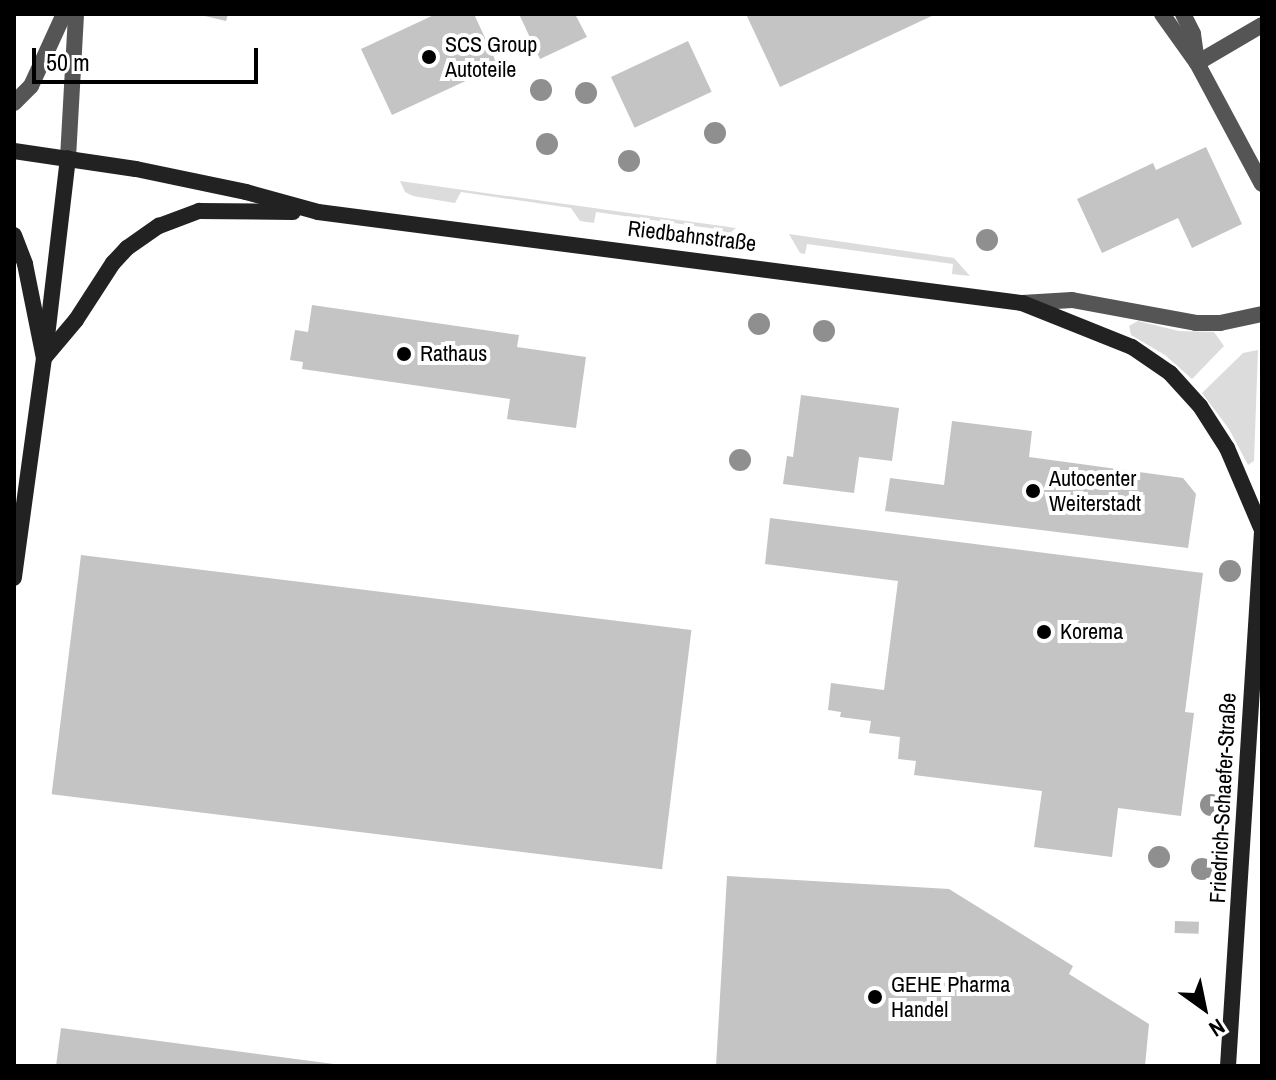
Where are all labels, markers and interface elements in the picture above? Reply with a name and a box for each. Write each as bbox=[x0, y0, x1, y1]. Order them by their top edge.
place label: SCS Group Autoteile bbox=[445, 31, 537, 82]
scale bar bbox=[36, 32, 262, 82]
text: 50 m bbox=[46, 46, 90, 78]
marker: SCS Group Autoteile bbox=[420, 48, 438, 66]
street label: Riedbahnstraße bbox=[626, 215, 758, 257]
place label: Rathaus bbox=[420, 341, 487, 367]
marker: Rathaus bbox=[395, 345, 413, 363]
place label: Autocenter Weiterstadt bbox=[1049, 465, 1141, 516]
marker: Autocenter Weiterstadt bbox=[1024, 482, 1042, 500]
place label: Korema bbox=[1060, 619, 1123, 645]
marker: Korema bbox=[1035, 623, 1053, 641]
street label: Friedrich-Schaefer-Straße bbox=[1204, 692, 1242, 904]
north arrow bbox=[1164, 968, 1244, 1048]
place label: GEHE Pharma Handel bbox=[891, 971, 1010, 1022]
marker: GEHE Pharma Handel bbox=[866, 988, 884, 1006]
text: N bbox=[1203, 1012, 1231, 1044]

